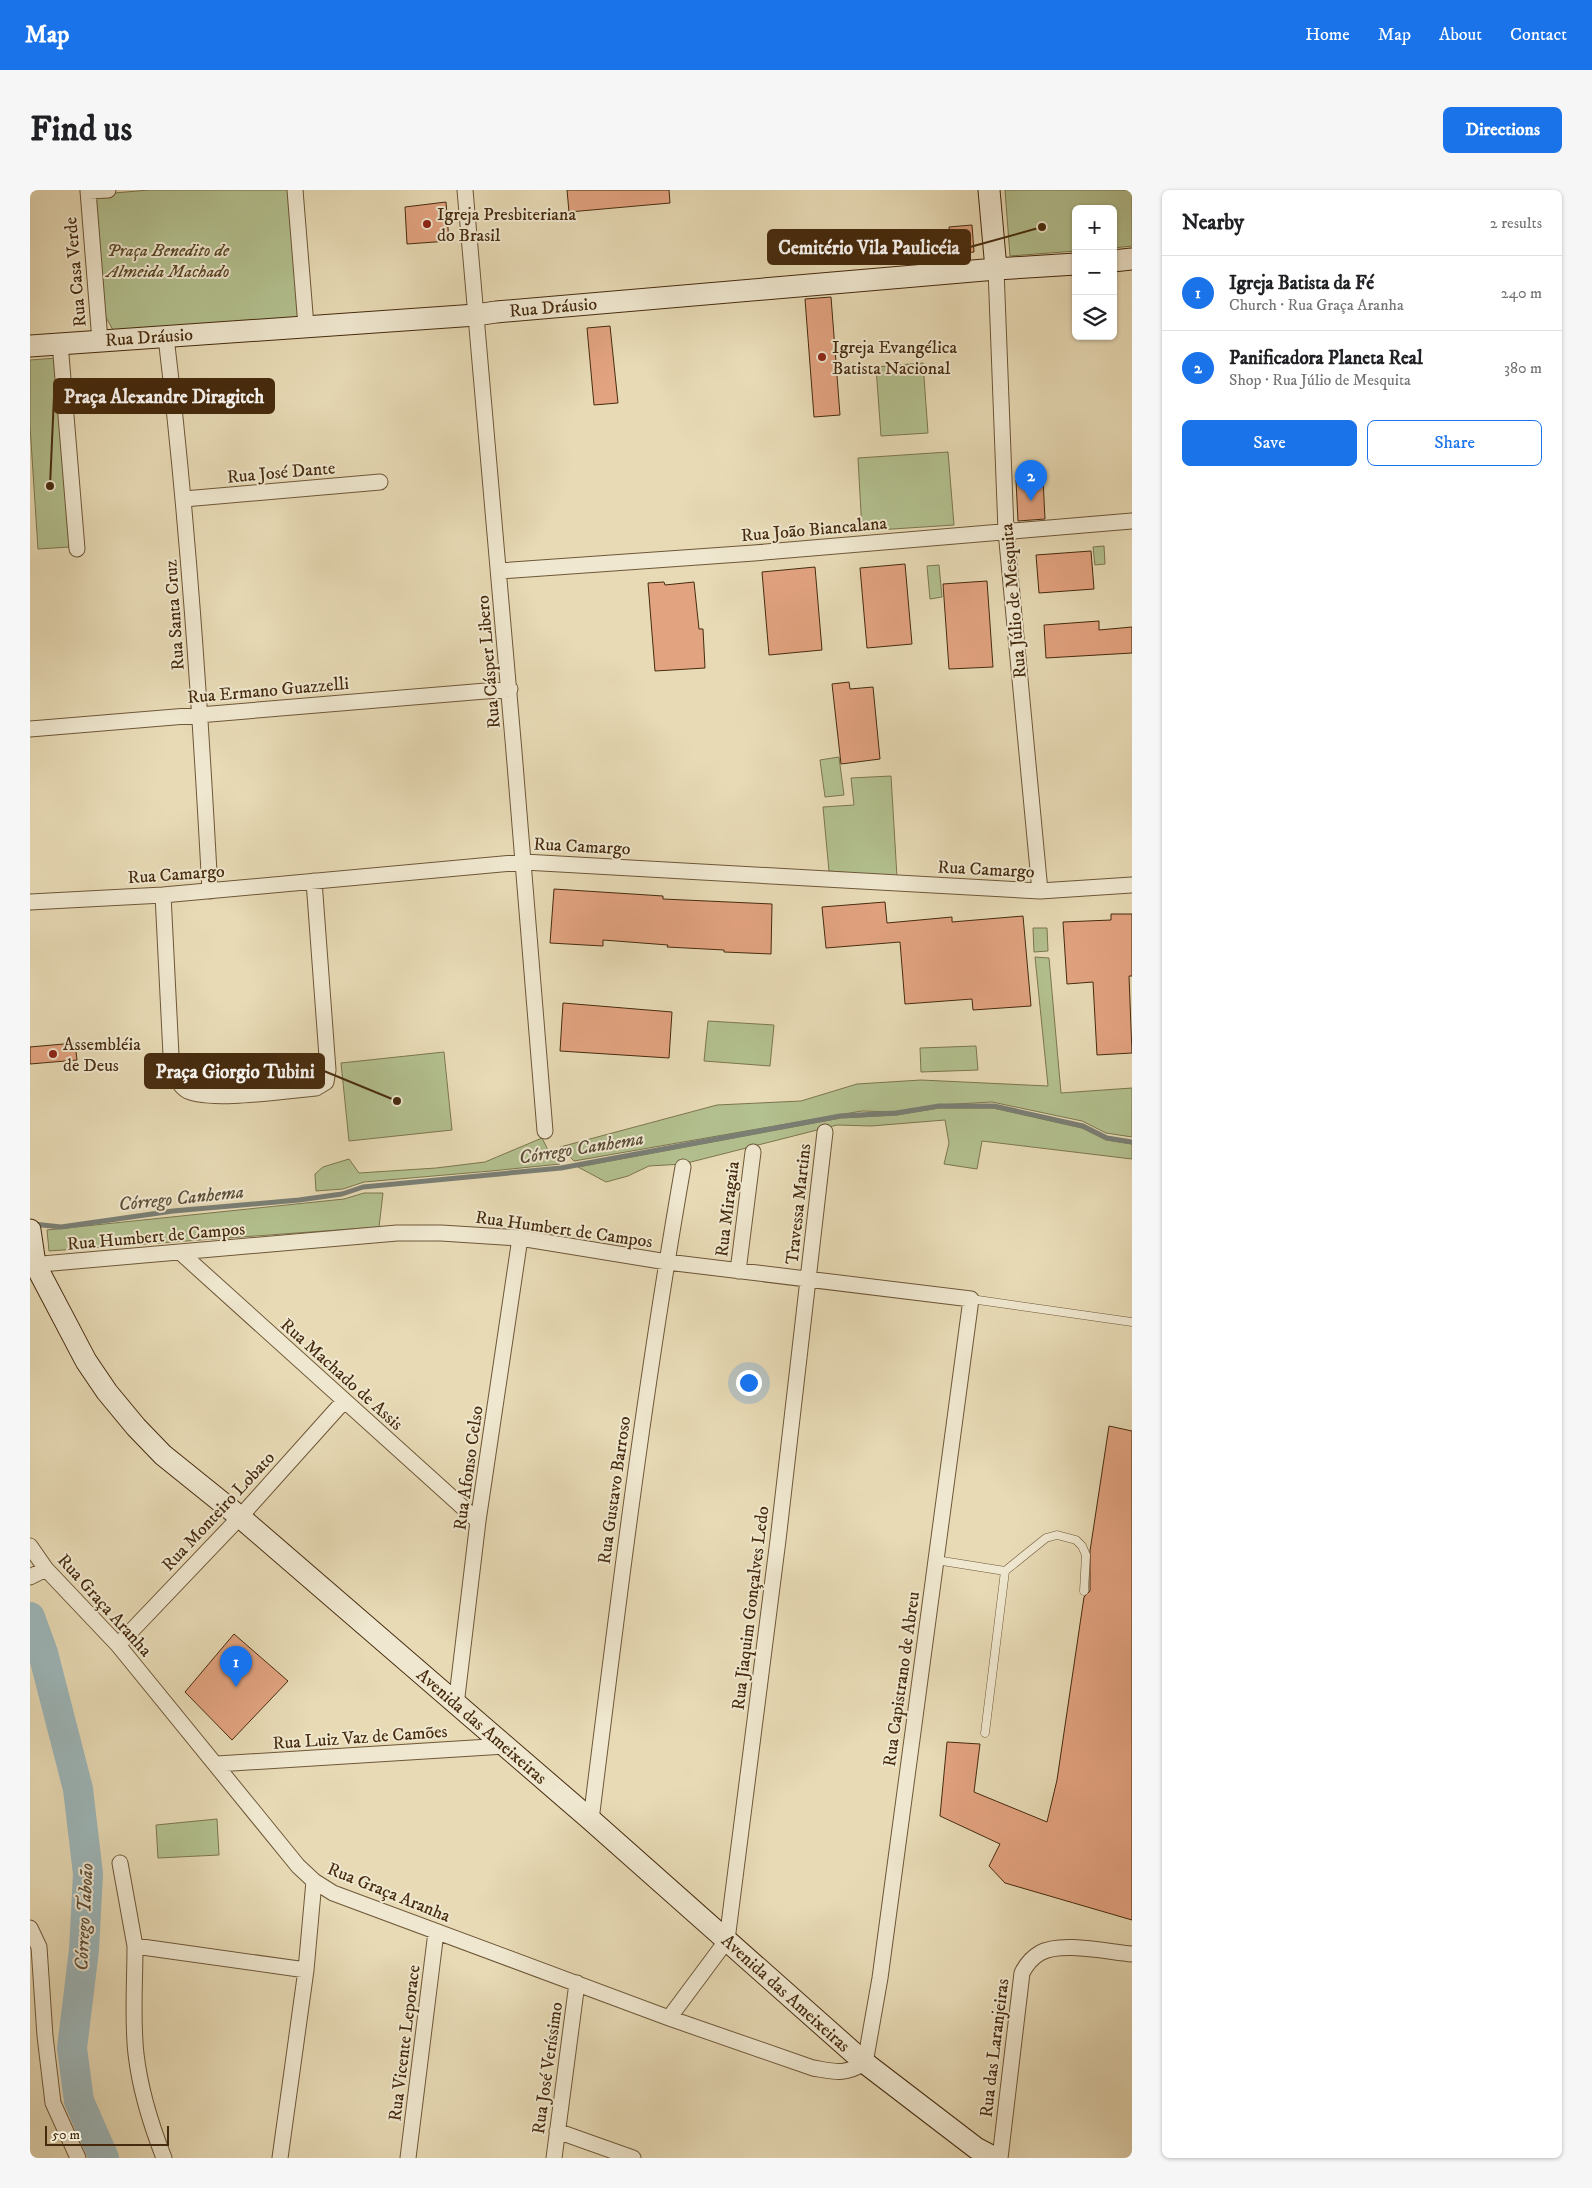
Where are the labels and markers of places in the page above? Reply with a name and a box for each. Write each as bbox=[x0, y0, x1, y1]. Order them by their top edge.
place label: Igreja Presbiteriana do Brasil bbox=[437, 204, 576, 247]
marker: Igreja Presbiteriana do Brasil bbox=[421, 218, 433, 230]
callout: Cemitério Vila Paulicéia bbox=[768, 230, 970, 264]
place label: Igreja Evangélica Batista Nacional bbox=[832, 337, 958, 380]
marker: Igreja Evangélica Batista Nacional bbox=[816, 351, 828, 363]
callout: Praça Alexandre Diragitch bbox=[54, 379, 274, 413]
pin: 2 bbox=[1015, 460, 1047, 501]
place label: Assembléia de Deus bbox=[63, 1034, 141, 1077]
marker: Assembléia de Deus bbox=[47, 1048, 59, 1060]
callout: Praça Giorgio Tubini bbox=[145, 1054, 324, 1088]
pin: 1 bbox=[220, 1646, 252, 1687]

